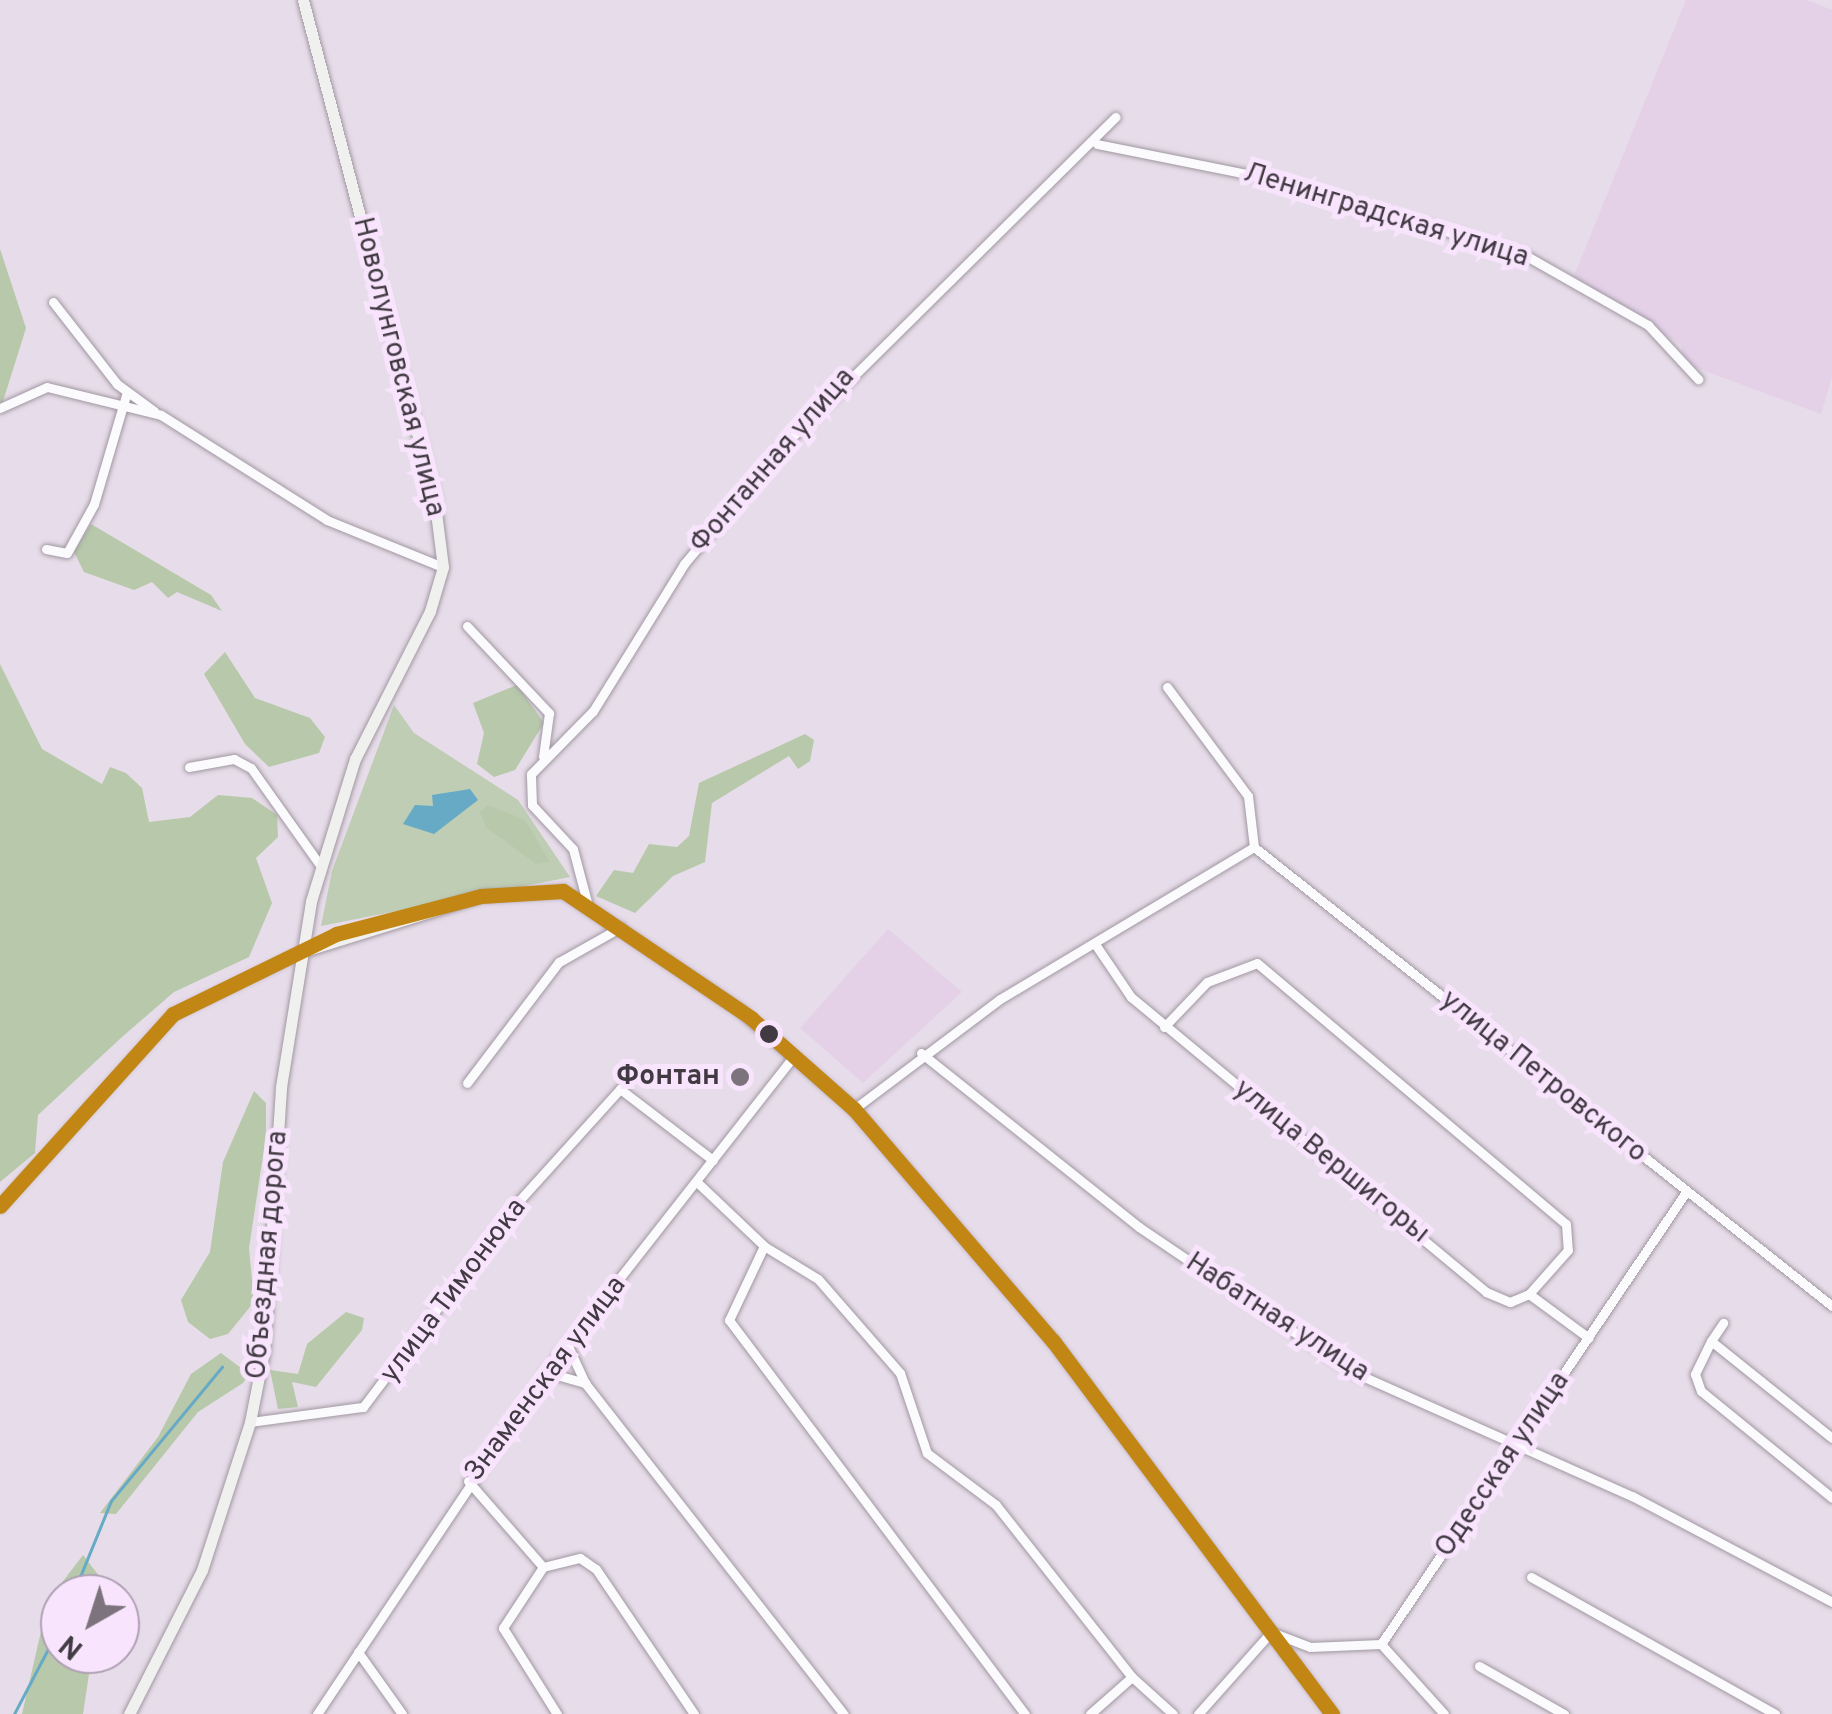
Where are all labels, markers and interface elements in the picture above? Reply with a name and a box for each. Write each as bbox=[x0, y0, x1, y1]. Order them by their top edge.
street label: Ленинградская улица bbox=[1239, 157, 1533, 275]
street label: Новолунговская улица bbox=[345, 214, 451, 520]
street label: Фонтанная улица bbox=[684, 362, 862, 560]
street label: улица Петровского bbox=[1433, 984, 1653, 1170]
unlabelled marker bbox=[759, 1024, 779, 1044]
place label: Фонтан bbox=[617, 1060, 720, 1094]
marker: Фонтан bbox=[729, 1066, 751, 1088]
street label: улица Вершигоры bbox=[1226, 1073, 1436, 1251]
street label: Объездная дорога bbox=[240, 1129, 296, 1381]
street label: улица Тимонюка bbox=[373, 1192, 535, 1390]
street label: Набатная улица bbox=[1179, 1246, 1375, 1390]
street label: Знаменская улица bbox=[458, 1270, 634, 1488]
street label: Одесская улица bbox=[1429, 1366, 1577, 1564]
north arrow bbox=[40, 1574, 140, 1674]
text: N bbox=[53, 1625, 92, 1666]

